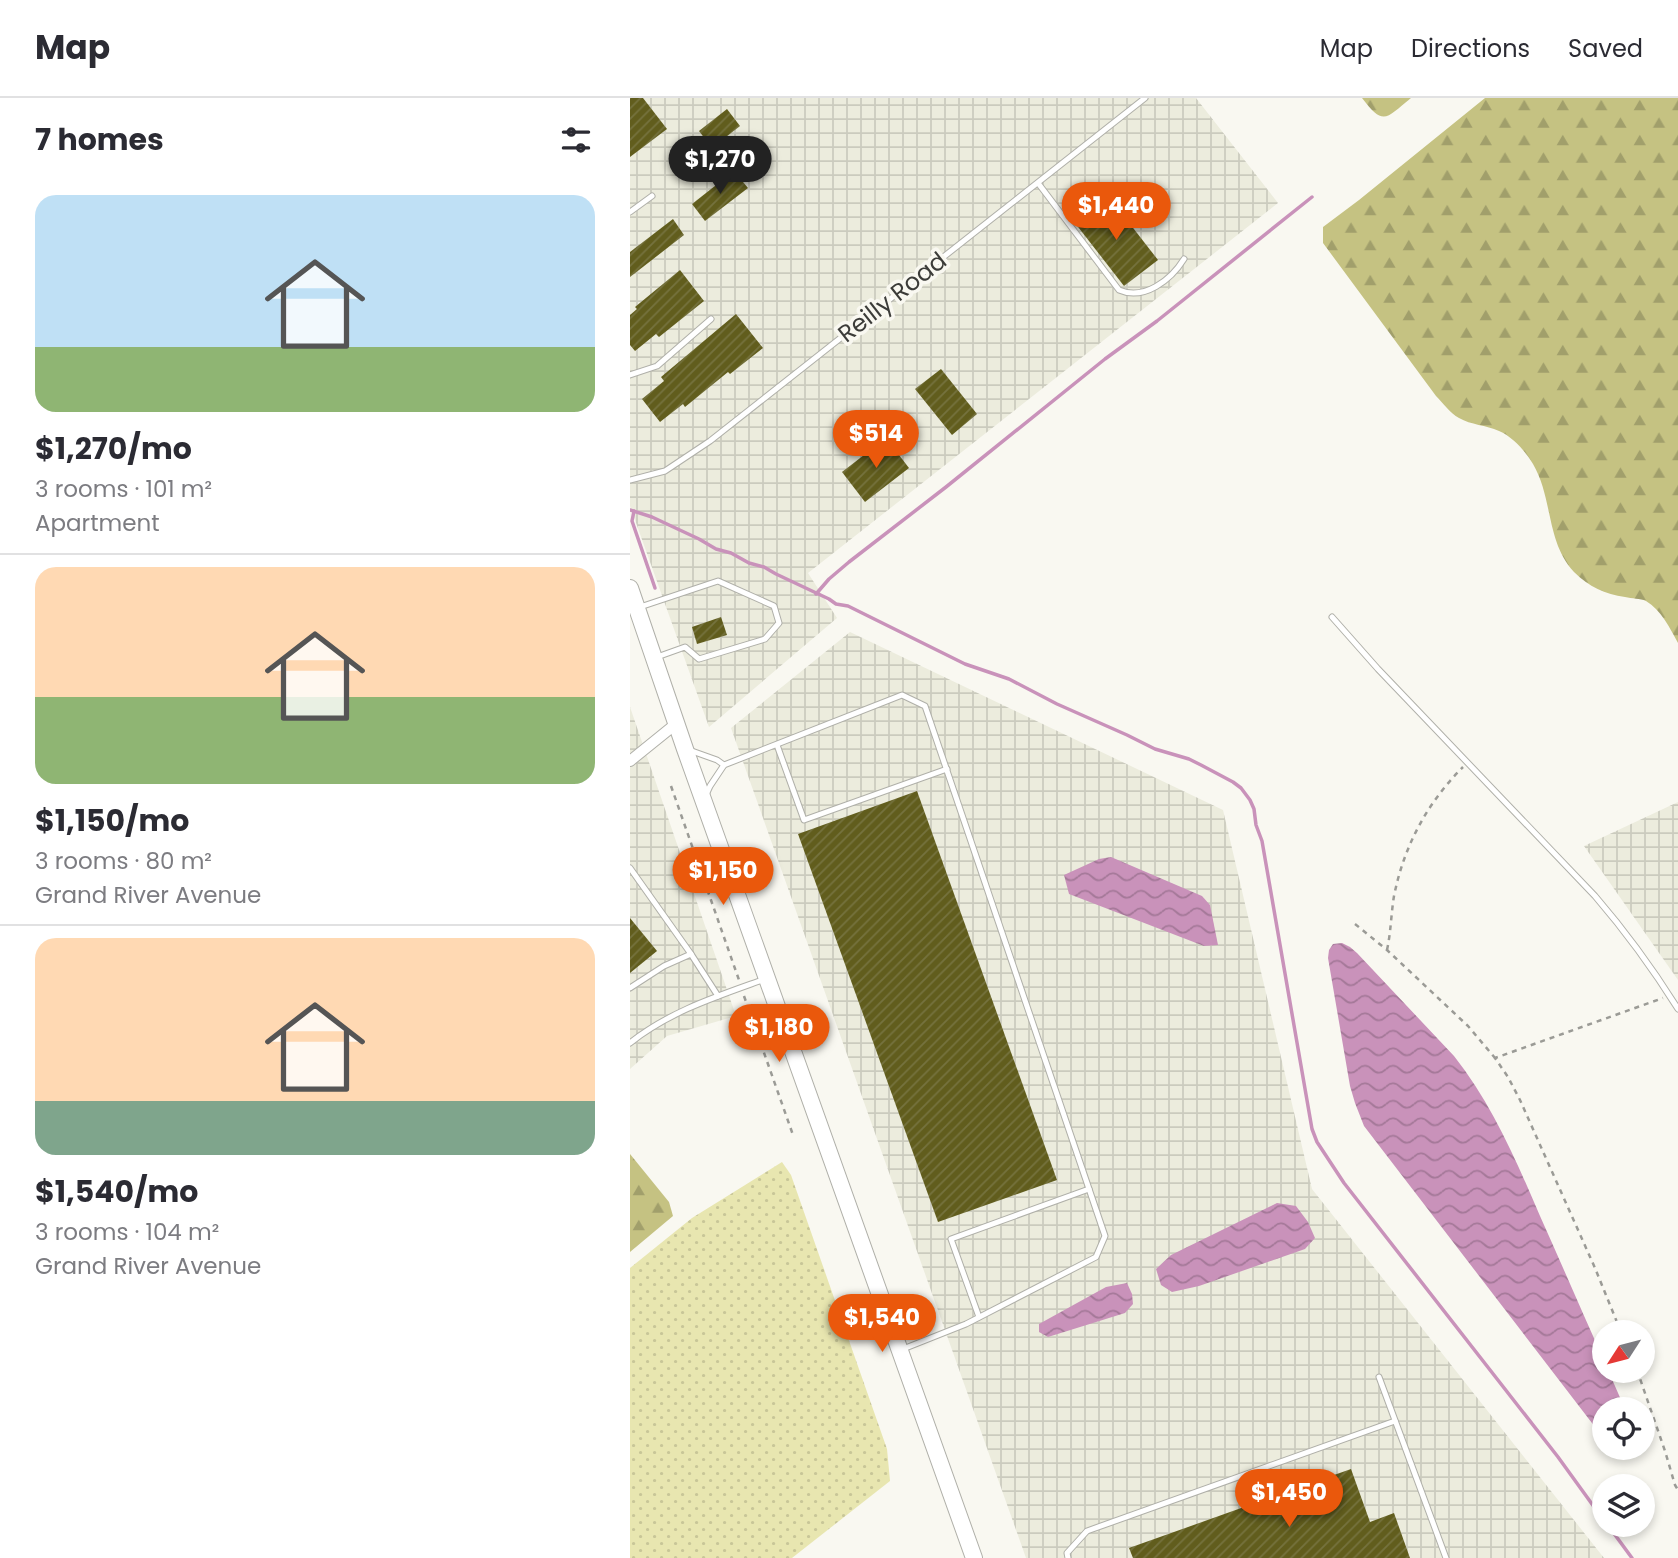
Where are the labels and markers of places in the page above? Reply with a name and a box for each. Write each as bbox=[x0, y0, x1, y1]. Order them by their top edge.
pin: $1,270 bbox=[663, 136, 777, 196]
pin: $1,440 bbox=[1059, 183, 1173, 242]
pin: $514 bbox=[835, 410, 917, 470]
pin: $1,150 bbox=[666, 848, 780, 907]
pin: $1,180 bbox=[722, 1004, 836, 1064]
pin: $1,540 bbox=[825, 1294, 939, 1354]
pin: $1,450 bbox=[1232, 1470, 1346, 1529]

